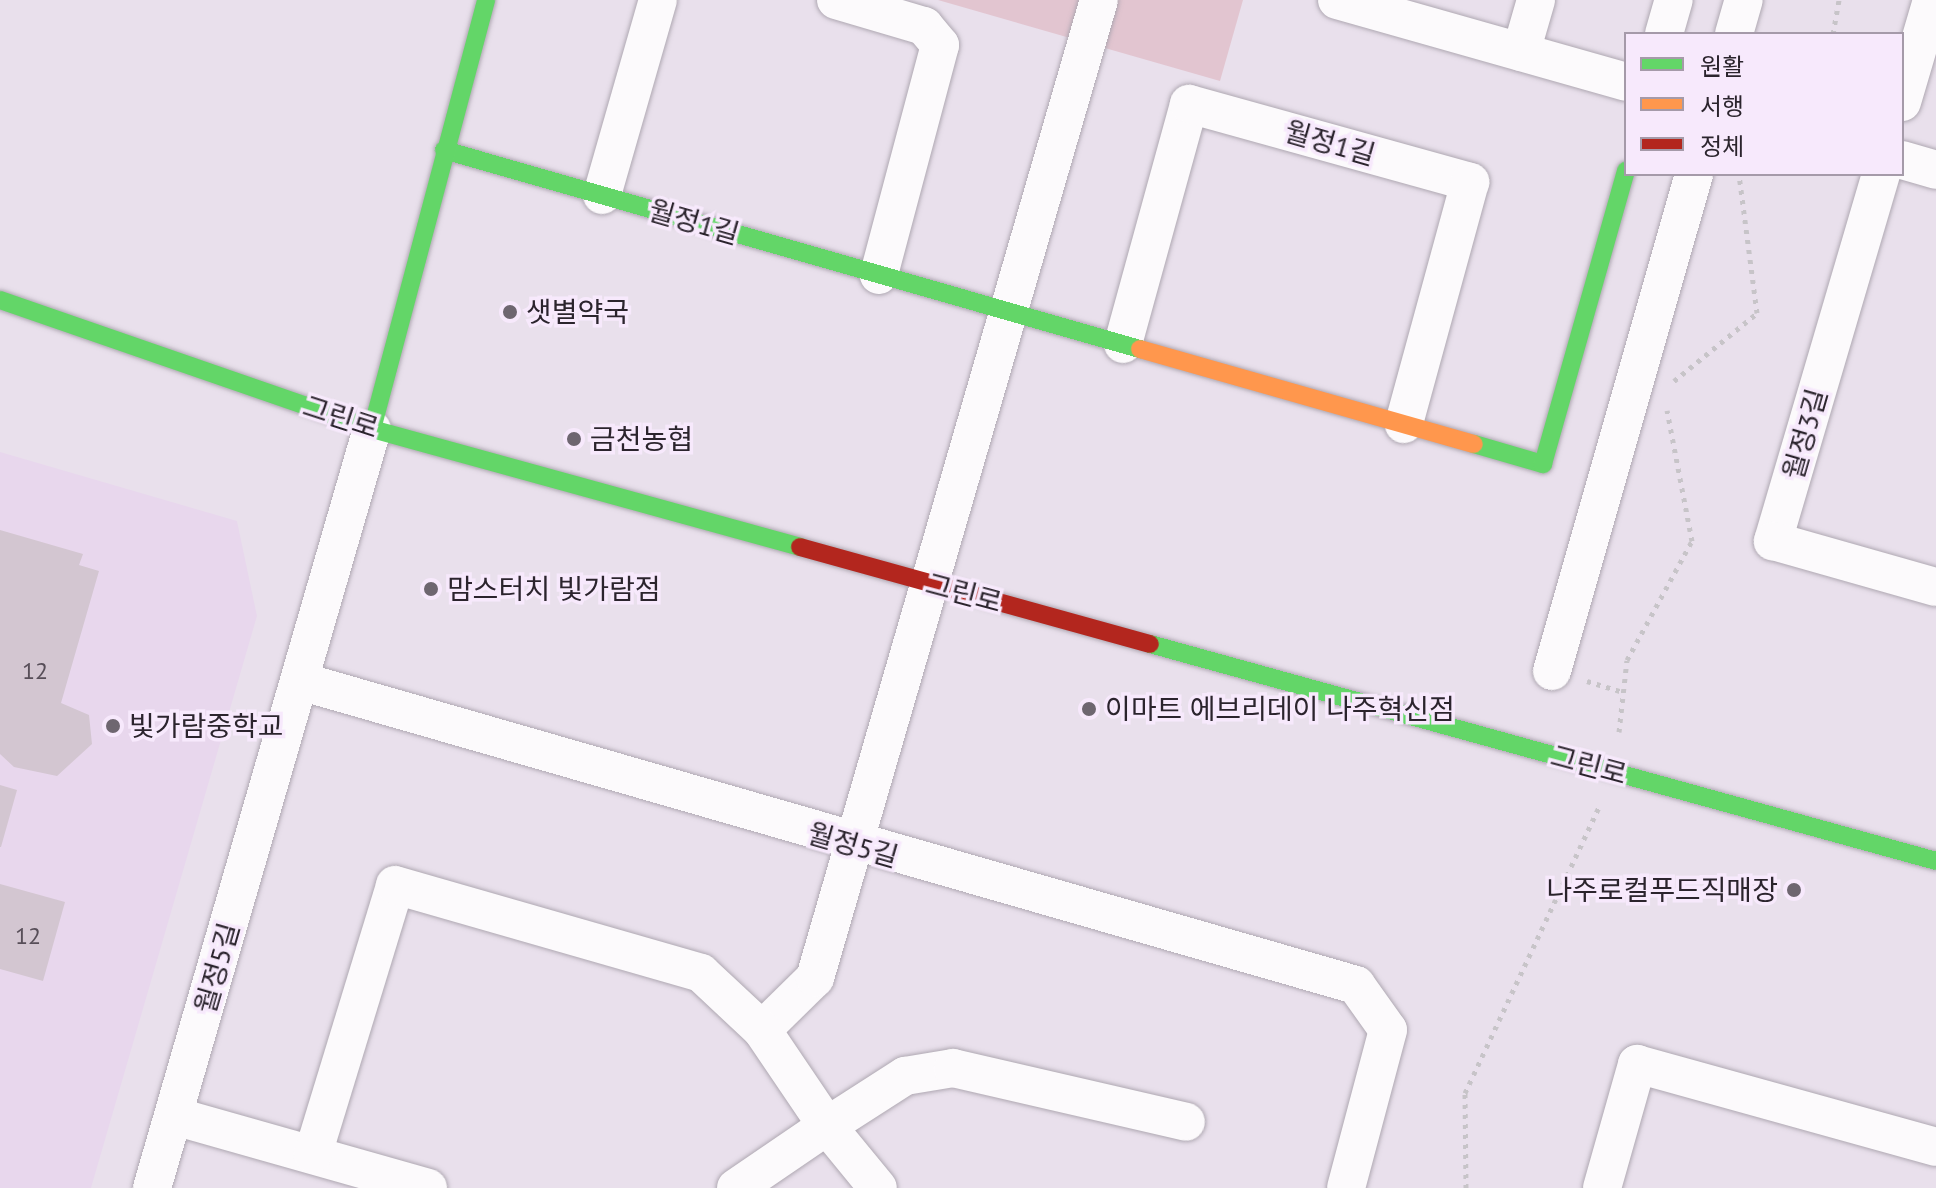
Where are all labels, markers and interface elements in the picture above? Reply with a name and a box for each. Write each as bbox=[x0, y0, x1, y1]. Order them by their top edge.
legend bbox=[1624, 32, 1904, 176]
text: 원활 bbox=[1700, 51, 1744, 82]
text: 서행 bbox=[1700, 91, 1744, 122]
street label: 월정1길 bbox=[1281, 114, 1379, 172]
text: 정체 bbox=[1700, 131, 1744, 162]
street label: 월정1길 bbox=[645, 193, 743, 251]
place label: 샛별약국 bbox=[526, 295, 629, 329]
marker: 샛별약국 bbox=[501, 303, 519, 321]
street label: 월정3길 bbox=[1776, 385, 1834, 483]
street label: 그린로 bbox=[299, 389, 383, 445]
place label: 금천농협 bbox=[590, 422, 693, 456]
marker: 금천농협 bbox=[565, 430, 583, 448]
street label: 그린로 bbox=[922, 567, 1006, 619]
place label: 맘스터치 빛가람점 bbox=[447, 572, 661, 606]
marker: 맘스터치 빛가람점 bbox=[422, 580, 440, 598]
house number: 12 bbox=[22, 657, 48, 685]
place label: 이마트 에브리데이 나주혁신점 bbox=[1105, 692, 1455, 726]
marker: 이마트 에브리데이 나주혁신점 bbox=[1080, 700, 1098, 718]
place label: 빛가람중학교 bbox=[129, 709, 284, 743]
marker: 빛가람중학교 bbox=[104, 717, 122, 735]
street label: 그린로 bbox=[1547, 739, 1631, 791]
street label: 월정5길 bbox=[804, 816, 902, 874]
place label: 나주로컬푸드직매장 bbox=[1546, 873, 1778, 907]
marker: 나주로컬푸드직매장 bbox=[1785, 881, 1803, 899]
street label: 월정5길 bbox=[188, 919, 246, 1017]
house number: 12 bbox=[15, 922, 41, 950]

